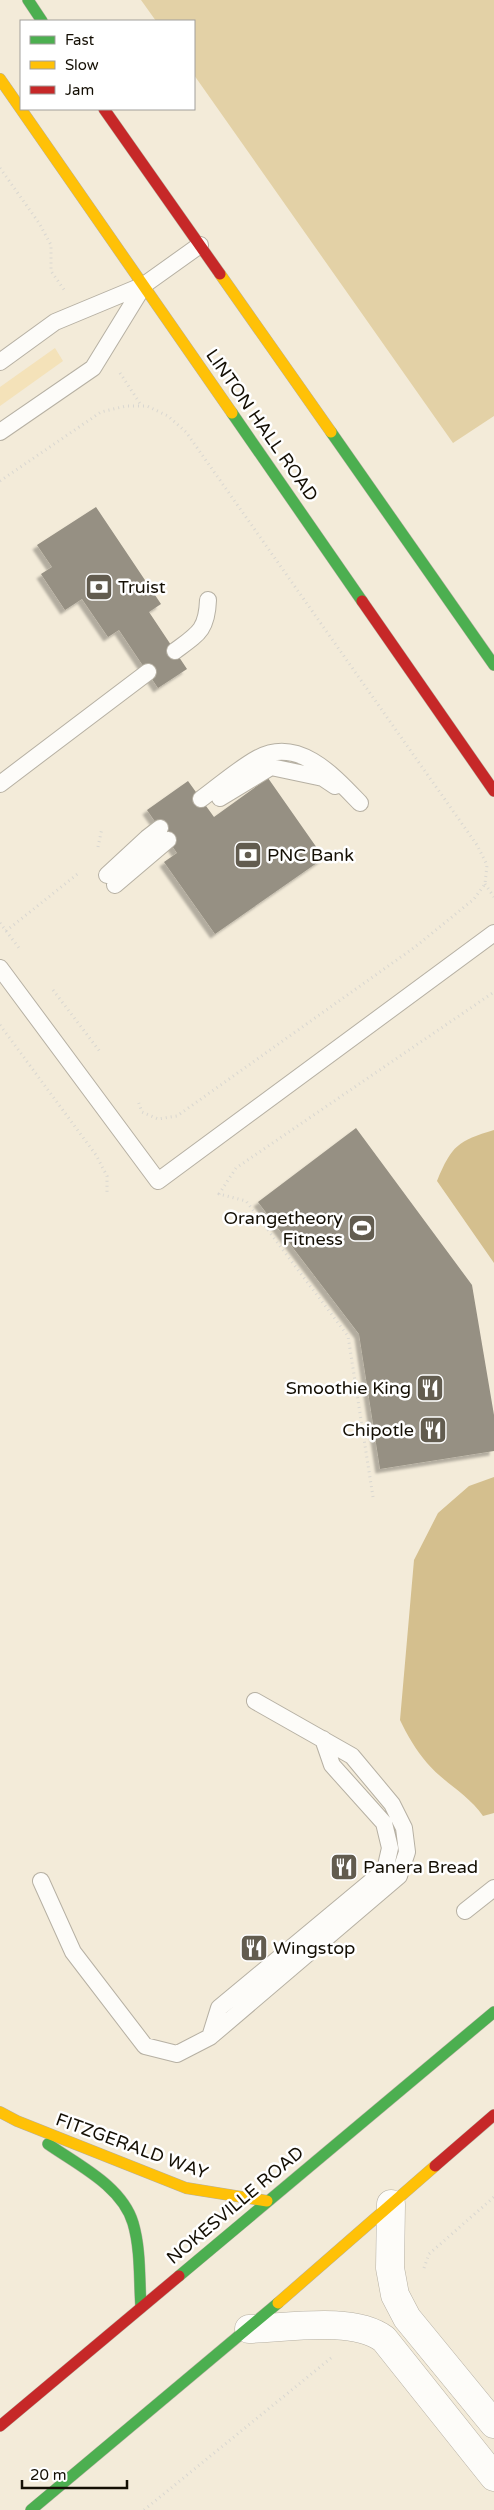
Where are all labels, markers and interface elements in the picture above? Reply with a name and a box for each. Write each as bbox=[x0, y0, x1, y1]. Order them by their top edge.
legend bbox=[20, 20, 195, 110]
text: Fast bbox=[65, 31, 95, 49]
text: Slow bbox=[65, 56, 99, 74]
text: Jam bbox=[65, 81, 94, 99]
street label: LINTON HALL ROAD bbox=[201, 345, 323, 505]
bank icon: Truist bbox=[84, 572, 114, 602]
place label: Truist bbox=[118, 576, 166, 598]
bank icon: PNC Bank bbox=[233, 840, 263, 870]
place label: PNC Bank bbox=[267, 844, 354, 866]
place label: Orangetheory Fitness bbox=[223, 1207, 343, 1250]
sports icon: Orangetheory Fitness bbox=[347, 1213, 377, 1243]
restaurant icon: Smoothie King bbox=[415, 1373, 445, 1403]
place label: Smoothie King bbox=[286, 1377, 411, 1399]
restaurant icon: Chipotle bbox=[418, 1415, 448, 1445]
place label: Chipotle bbox=[342, 1419, 414, 1441]
restaurant icon: Panera Bread bbox=[329, 1852, 359, 1882]
place label: Panera Bread bbox=[363, 1856, 478, 1878]
restaurant icon: Wingstop bbox=[239, 1933, 269, 1963]
place label: Wingstop bbox=[273, 1937, 355, 1959]
street label: FITZGERALD WAY bbox=[53, 2108, 212, 2184]
street label: NOKESVILLE ROAD bbox=[162, 2141, 308, 2269]
scale bar bbox=[22, 2458, 128, 2490]
text: 20 m bbox=[30, 2466, 67, 2484]

